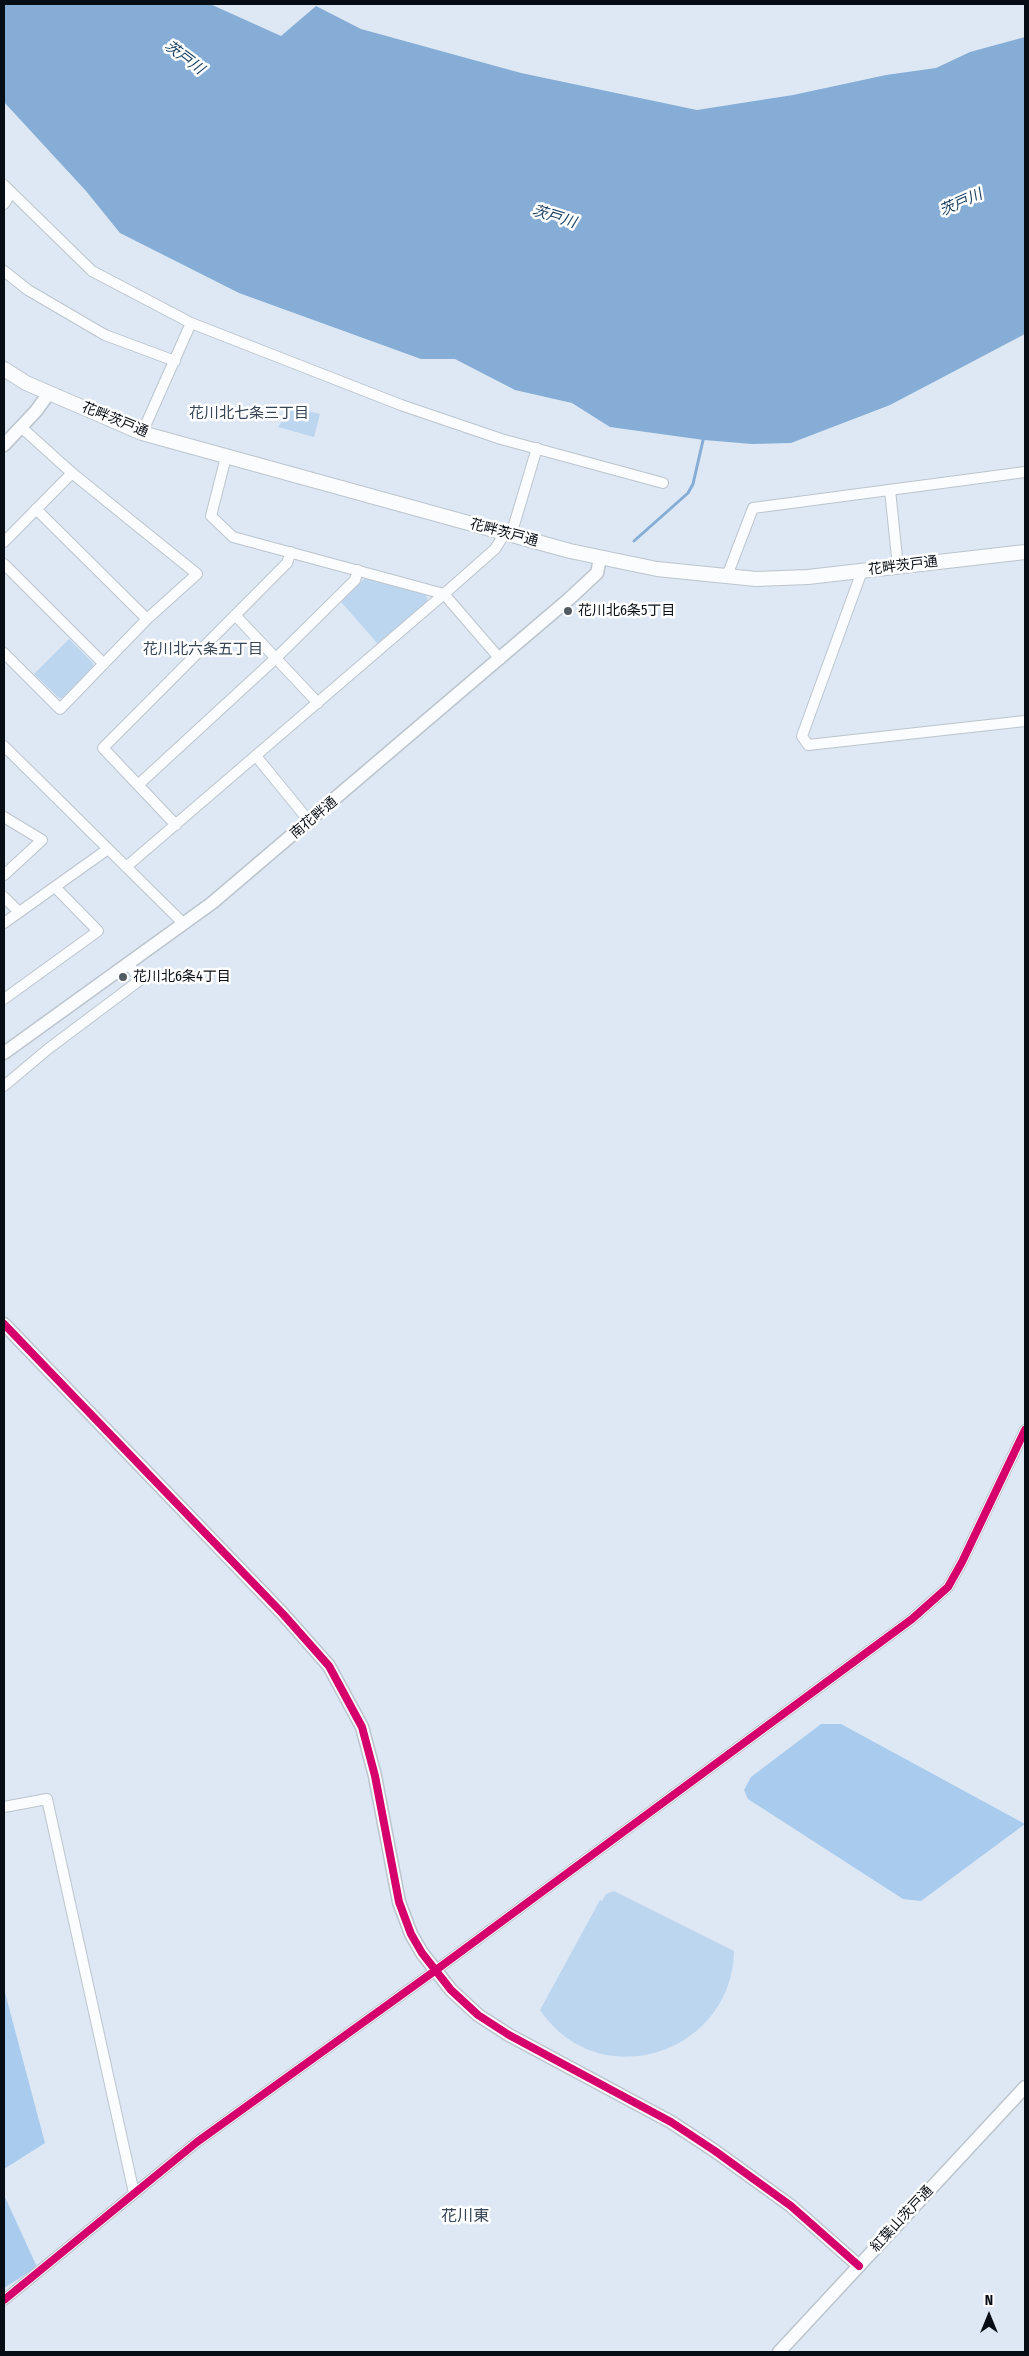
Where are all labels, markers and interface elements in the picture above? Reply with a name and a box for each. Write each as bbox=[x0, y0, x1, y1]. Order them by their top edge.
water label: 茨戸川 bbox=[161, 37, 207, 79]
water label: 茨戸川 bbox=[937, 186, 985, 220]
water label: 茨戸川 bbox=[530, 202, 578, 232]
street label: 花畔茨戸通 bbox=[79, 399, 151, 441]
district label: 花川北七条三丁目 bbox=[189, 405, 309, 423]
street label: 花畔茨戸通 bbox=[468, 516, 540, 550]
street label: 花畔茨戸通 bbox=[867, 553, 939, 579]
place label: 花川北6条5丁目 bbox=[578, 603, 675, 619]
marker: 花川北6条5丁目 bbox=[562, 605, 574, 617]
district label: 花川北六条五丁目 bbox=[143, 641, 263, 659]
street label: 南花畔通 bbox=[287, 794, 341, 842]
place label: 花川北6条4丁目 bbox=[133, 969, 231, 985]
marker: 花川北6条4丁目 bbox=[117, 971, 129, 983]
street label: 紅葉山茨戸通 bbox=[867, 2183, 937, 2255]
district label: 花川東 bbox=[441, 2207, 489, 2227]
north arrow bbox=[964, 2291, 1014, 2341]
text: N bbox=[985, 2292, 993, 2309]

